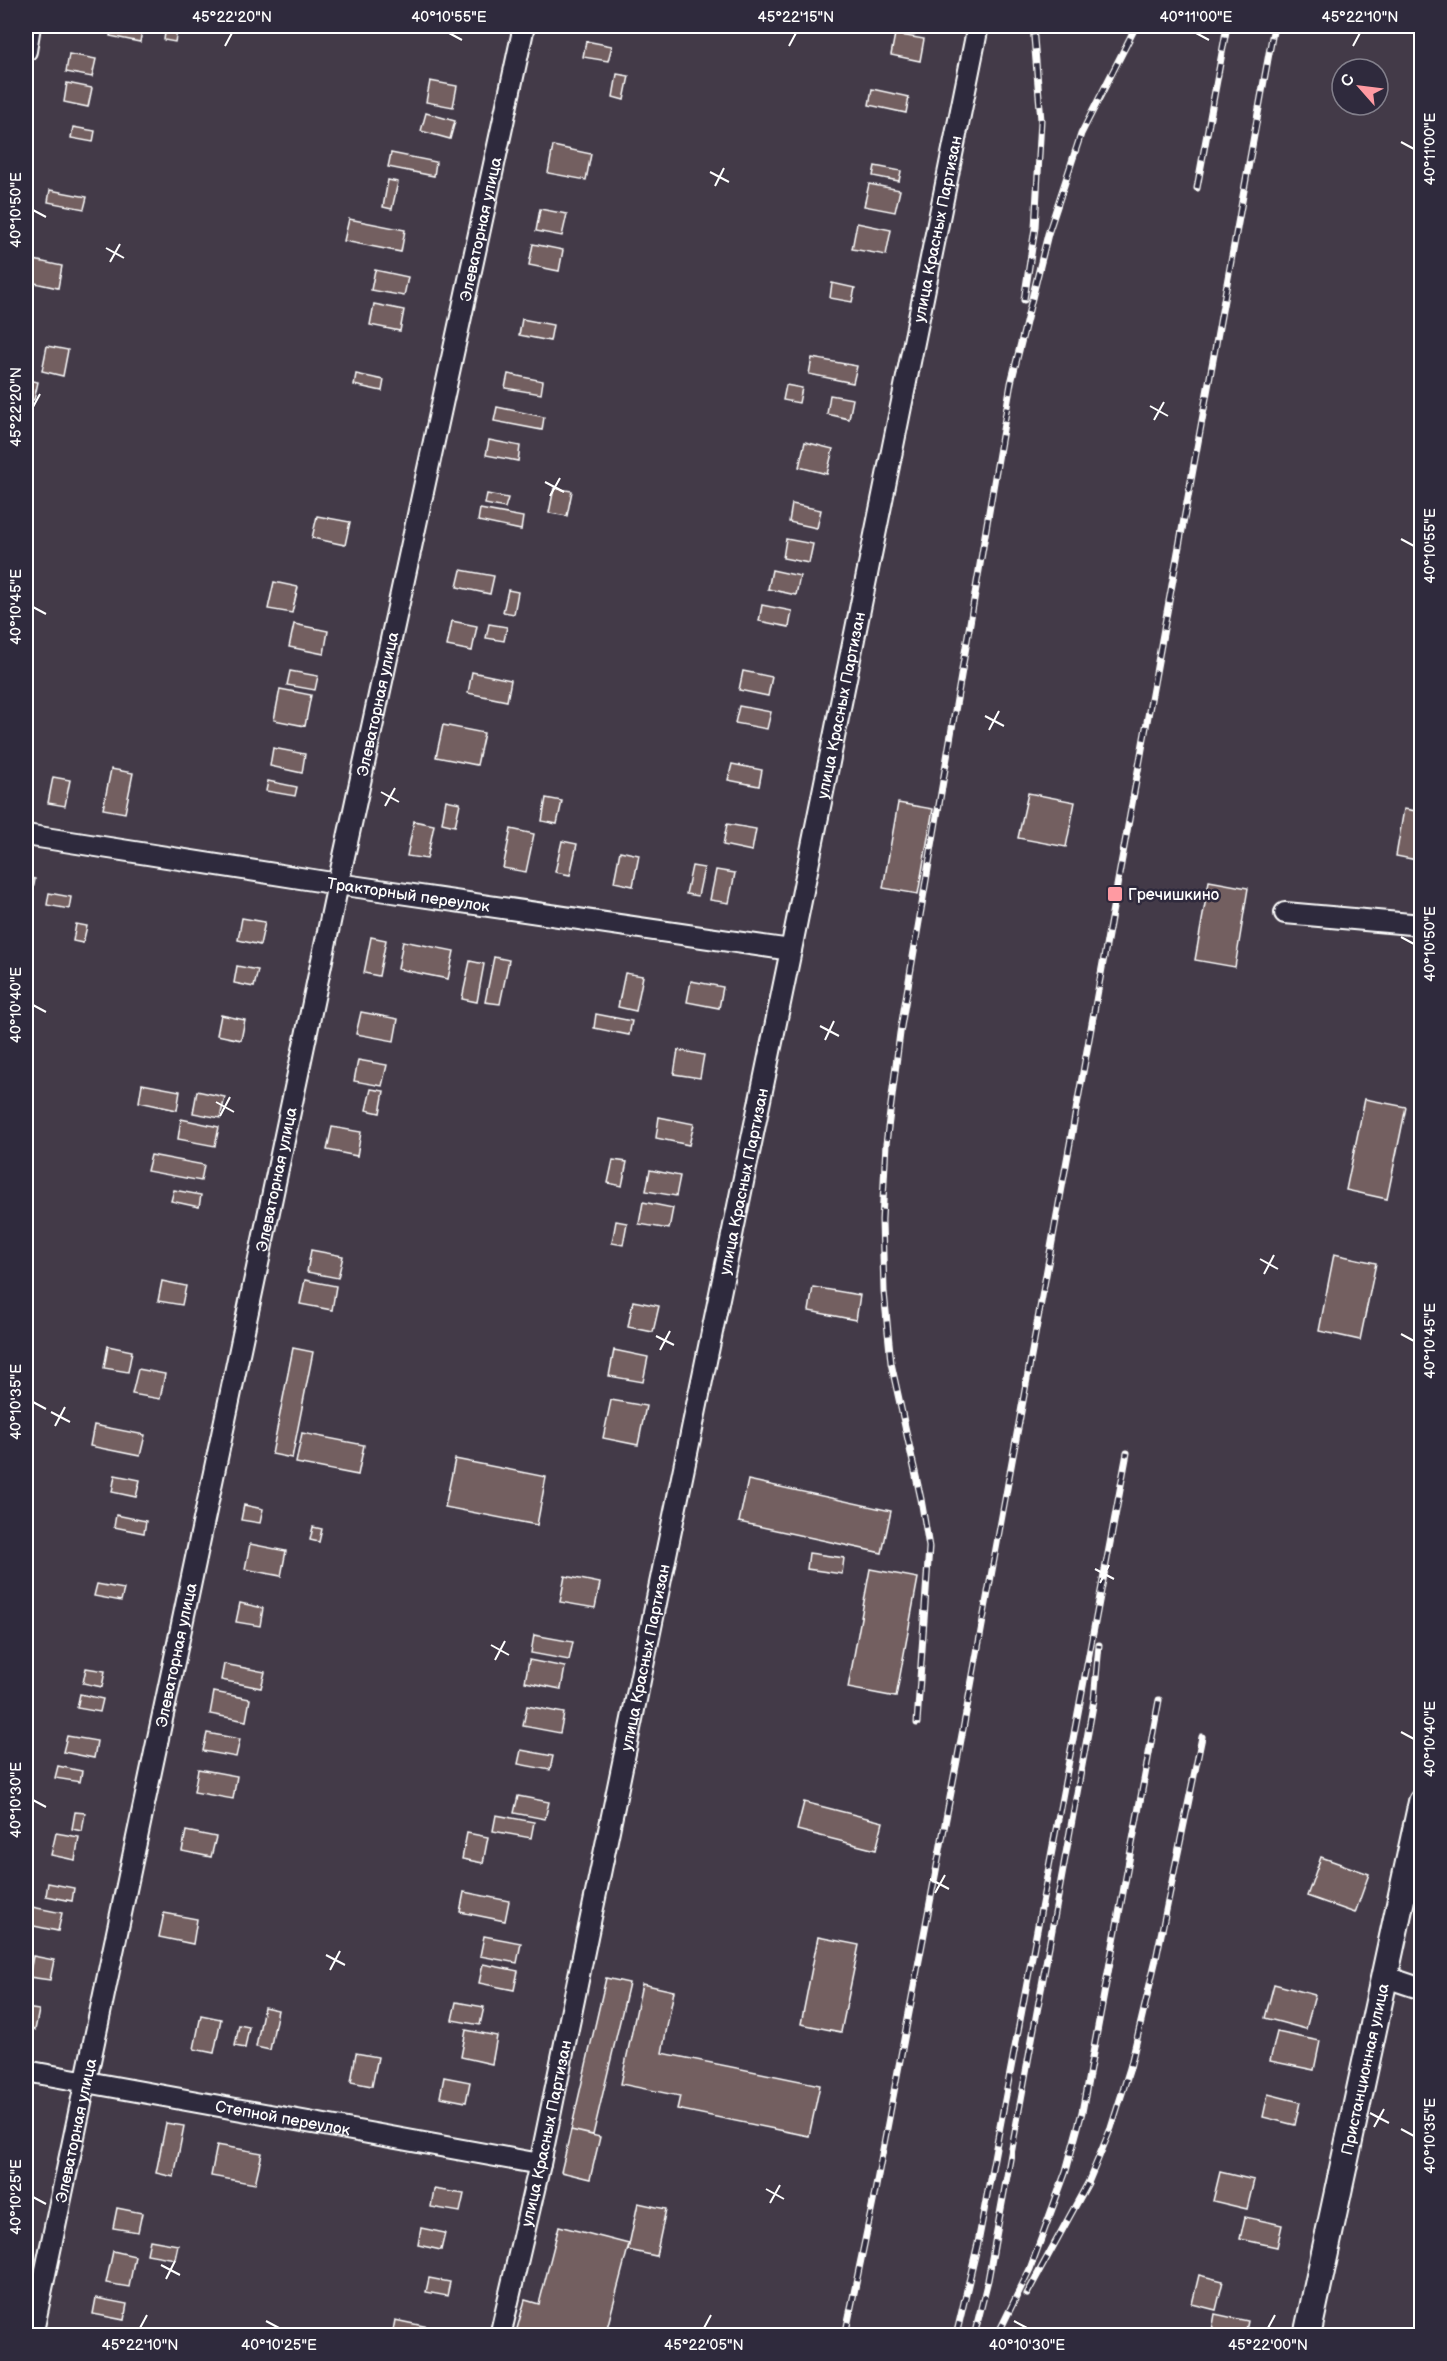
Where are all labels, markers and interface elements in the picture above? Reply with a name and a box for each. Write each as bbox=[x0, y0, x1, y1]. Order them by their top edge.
text: 45°22'20"N bbox=[192, 8, 272, 27]
text: 40°10'55"E bbox=[411, 8, 487, 27]
text: 45°22'15"N bbox=[758, 8, 834, 27]
text: 40°11'00"E bbox=[1160, 8, 1233, 27]
text: 45°22'10"N bbox=[1321, 8, 1399, 27]
north arrow bbox=[1330, 57, 1390, 117]
text: С bbox=[1337, 71, 1359, 90]
text: 40°11'00"E bbox=[1421, 112, 1440, 185]
street label: улица Красных Партизан bbox=[910, 134, 967, 324]
street label: Элеваторная улица bbox=[457, 155, 506, 303]
text: 40°10'50"E bbox=[7, 172, 26, 248]
text: 45°22'20"N bbox=[7, 367, 26, 447]
text: 40°10'55"E bbox=[1421, 508, 1440, 584]
text: 40°10'45"E bbox=[7, 569, 26, 645]
street label: улица Красных Партизан bbox=[814, 610, 870, 801]
street label: Элеваторная улица bbox=[354, 630, 403, 778]
street label: Тракторный переулок bbox=[325, 874, 491, 917]
marker: Гречишкино bbox=[1106, 885, 1124, 903]
place label: Гречишкино bbox=[1128, 886, 1219, 905]
text: 40°10'50"E bbox=[1421, 906, 1440, 982]
text: 40°10'40"E bbox=[7, 967, 26, 1043]
street label: улица Красных Партизан bbox=[716, 1087, 773, 1277]
street label: Элеваторная улица bbox=[253, 1105, 302, 1254]
text: 40°10'45"E bbox=[1421, 1303, 1440, 1379]
text: 40°10'35"E bbox=[7, 1364, 26, 1440]
street label: улица Красных Партизан bbox=[618, 1563, 675, 1753]
street label: Элеваторная улица bbox=[153, 1581, 202, 1729]
text: 40°10'40"E bbox=[1421, 1701, 1440, 1777]
text: 40°10'30"E bbox=[7, 1762, 26, 1838]
street label: Пристанционная улица bbox=[1338, 1981, 1394, 2157]
street label: улица Красных Партизан bbox=[518, 2038, 576, 2229]
street label: Элеваторная улица bbox=[52, 2056, 101, 2205]
street label: Степной переулок bbox=[214, 2097, 352, 2141]
text: 40°10'35"E bbox=[1421, 2098, 1440, 2174]
text: 40°10'25"E bbox=[7, 2159, 26, 2235]
text: 45°22'10"N bbox=[101, 2336, 179, 2355]
text: 40°10'25"E bbox=[241, 2336, 317, 2355]
text: 45°22'05"N bbox=[664, 2336, 744, 2355]
text: 40°10'30"E bbox=[989, 2336, 1065, 2355]
text: 45°22'00"N bbox=[1228, 2336, 1308, 2355]

